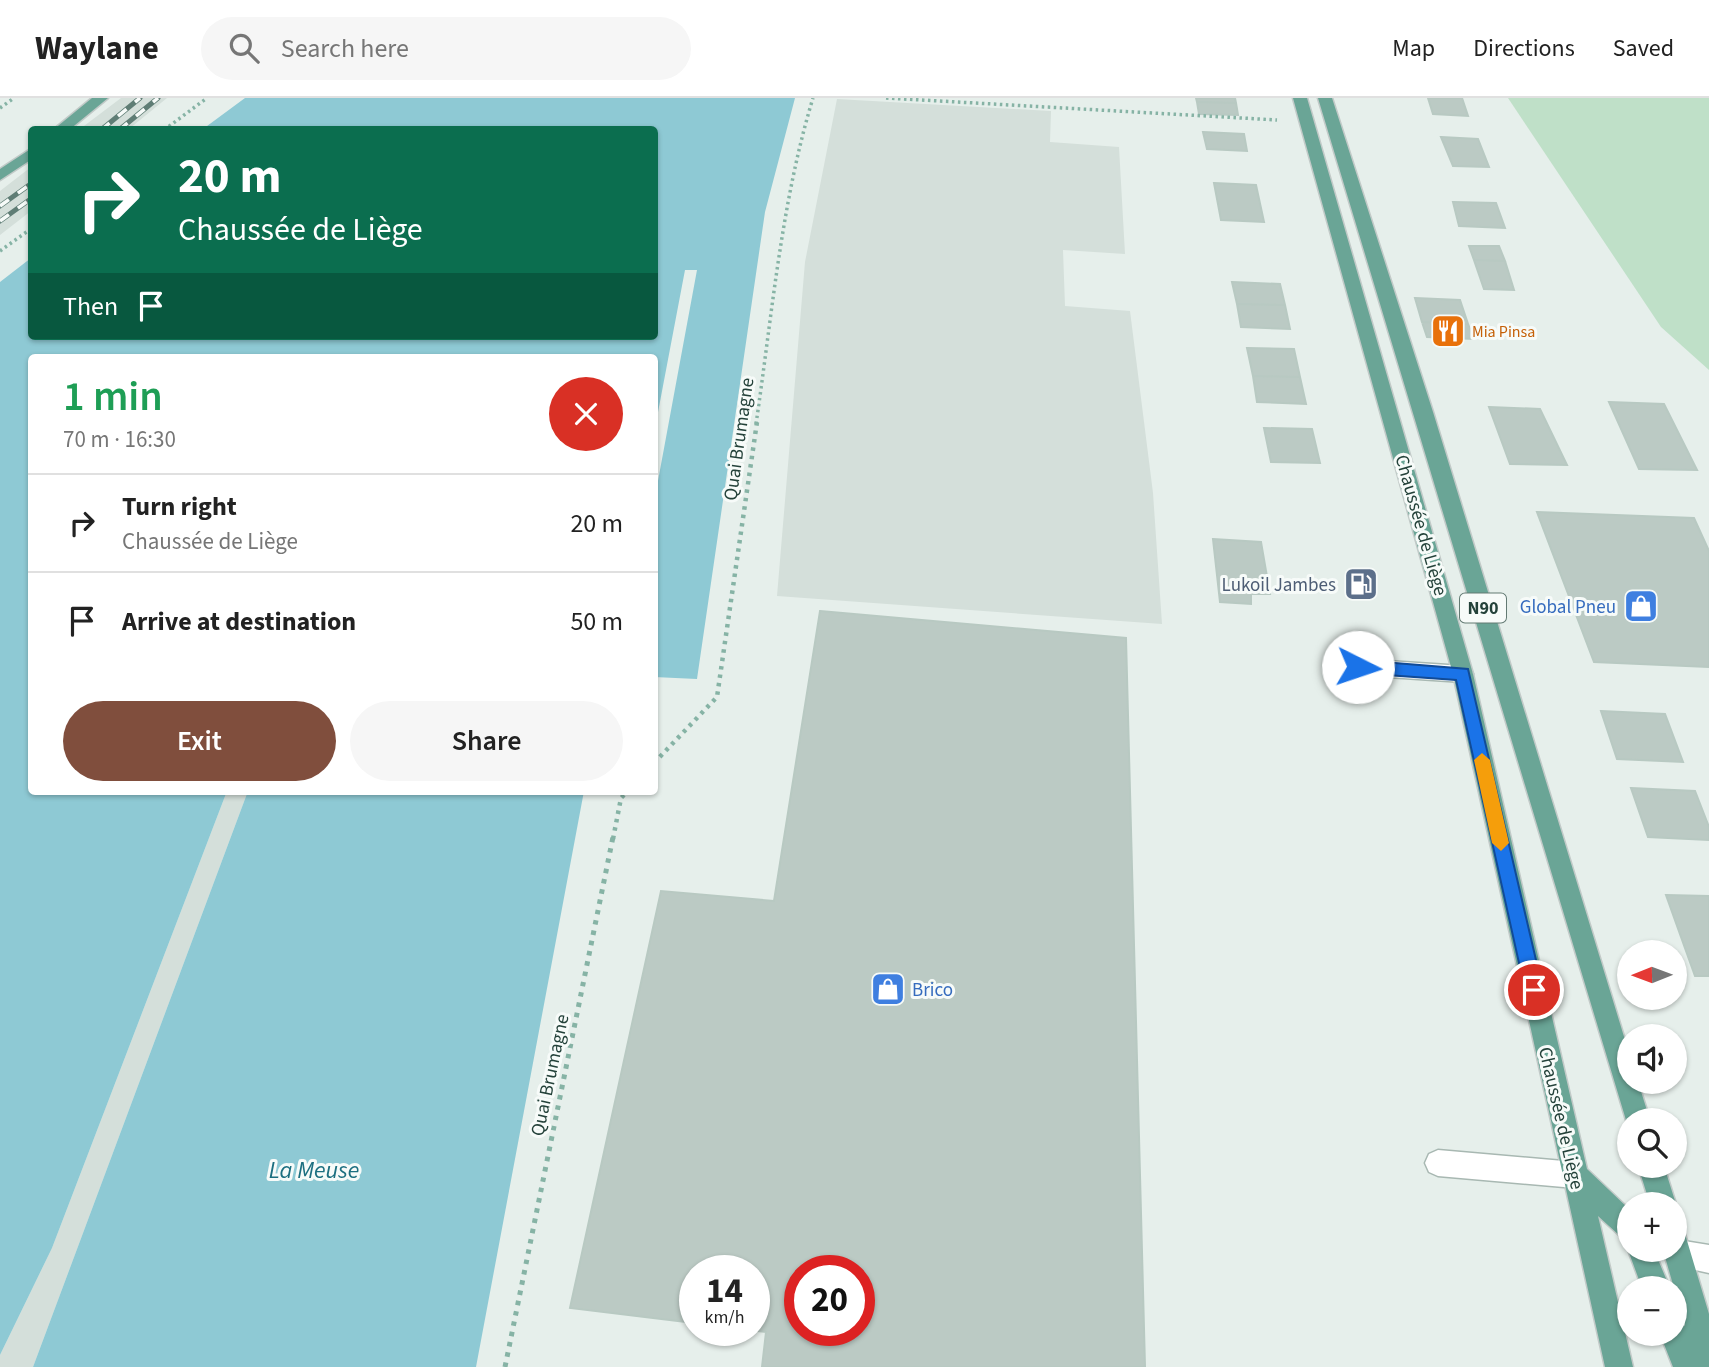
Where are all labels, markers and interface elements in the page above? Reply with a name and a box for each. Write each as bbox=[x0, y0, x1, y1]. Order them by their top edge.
search box bbox=[201, 17, 691, 80]
text: Waylane bbox=[35, 25, 159, 72]
icon: search bbox=[225, 29, 263, 67]
text: Search here bbox=[281, 30, 409, 67]
text: Map bbox=[1392, 31, 1435, 66]
text: Directions bbox=[1473, 31, 1575, 66]
text: Saved bbox=[1613, 31, 1674, 66]
text: 20 m bbox=[178, 142, 282, 212]
icon: right bbox=[63, 154, 154, 245]
text: Chaussée de Liège bbox=[178, 207, 423, 253]
icon: arrive bbox=[132, 287, 170, 325]
text: Then bbox=[63, 288, 118, 325]
restaurant icon: Mia Pinsa bbox=[1429, 312, 1467, 350]
place label: Mia Pinsa bbox=[1472, 321, 1535, 343]
text: 1 min bbox=[63, 367, 163, 427]
street label: Quai Brumagne bbox=[718, 376, 761, 502]
button: close bbox=[549, 377, 623, 451]
text: 70 m · 16:30 bbox=[63, 423, 176, 456]
street label: Chaussée de Liège bbox=[1388, 452, 1454, 599]
text: Turn right bbox=[122, 488, 237, 525]
icon: right bbox=[63, 504, 101, 542]
text: 20 m bbox=[570, 505, 623, 542]
text: Chaussée de Liège bbox=[122, 525, 298, 558]
fuel station icon: Lukoil Jambes bbox=[1342, 565, 1380, 603]
place label: Lukoil Jambes bbox=[1222, 572, 1336, 599]
shop icon: Global Pneu bbox=[1622, 587, 1660, 625]
road number: N90 bbox=[1460, 594, 1506, 622]
place label: Global Pneu bbox=[1520, 594, 1616, 621]
icon: arrive bbox=[63, 602, 101, 640]
text: Arrive at destination bbox=[122, 603, 356, 640]
text: 50 m bbox=[570, 603, 623, 640]
position arrow bbox=[1321, 630, 1395, 704]
button: Exit bbox=[63, 701, 336, 781]
button: Share bbox=[350, 701, 623, 781]
north arrow bbox=[1617, 940, 1687, 1010]
map controls bbox=[1617, 940, 1687, 1346]
pin bbox=[1504, 960, 1564, 1020]
shop icon: Brico bbox=[869, 970, 907, 1008]
icon: arrive bbox=[1515, 971, 1553, 1009]
place label: Brico bbox=[912, 977, 953, 1004]
street label: Quai Brumagne bbox=[524, 1012, 577, 1139]
button: sound bbox=[1617, 1024, 1687, 1094]
street label: Chaussée de Liège bbox=[1531, 1044, 1590, 1192]
button: search bbox=[1617, 1108, 1687, 1178]
water label: La Meuse bbox=[269, 1153, 359, 1188]
button: + bbox=[1617, 1192, 1687, 1262]
speed limit sign: 20 bbox=[784, 1255, 875, 1346]
text: 14 bbox=[706, 1266, 743, 1316]
button: − bbox=[1617, 1276, 1687, 1346]
text: km/h bbox=[705, 1305, 744, 1330]

